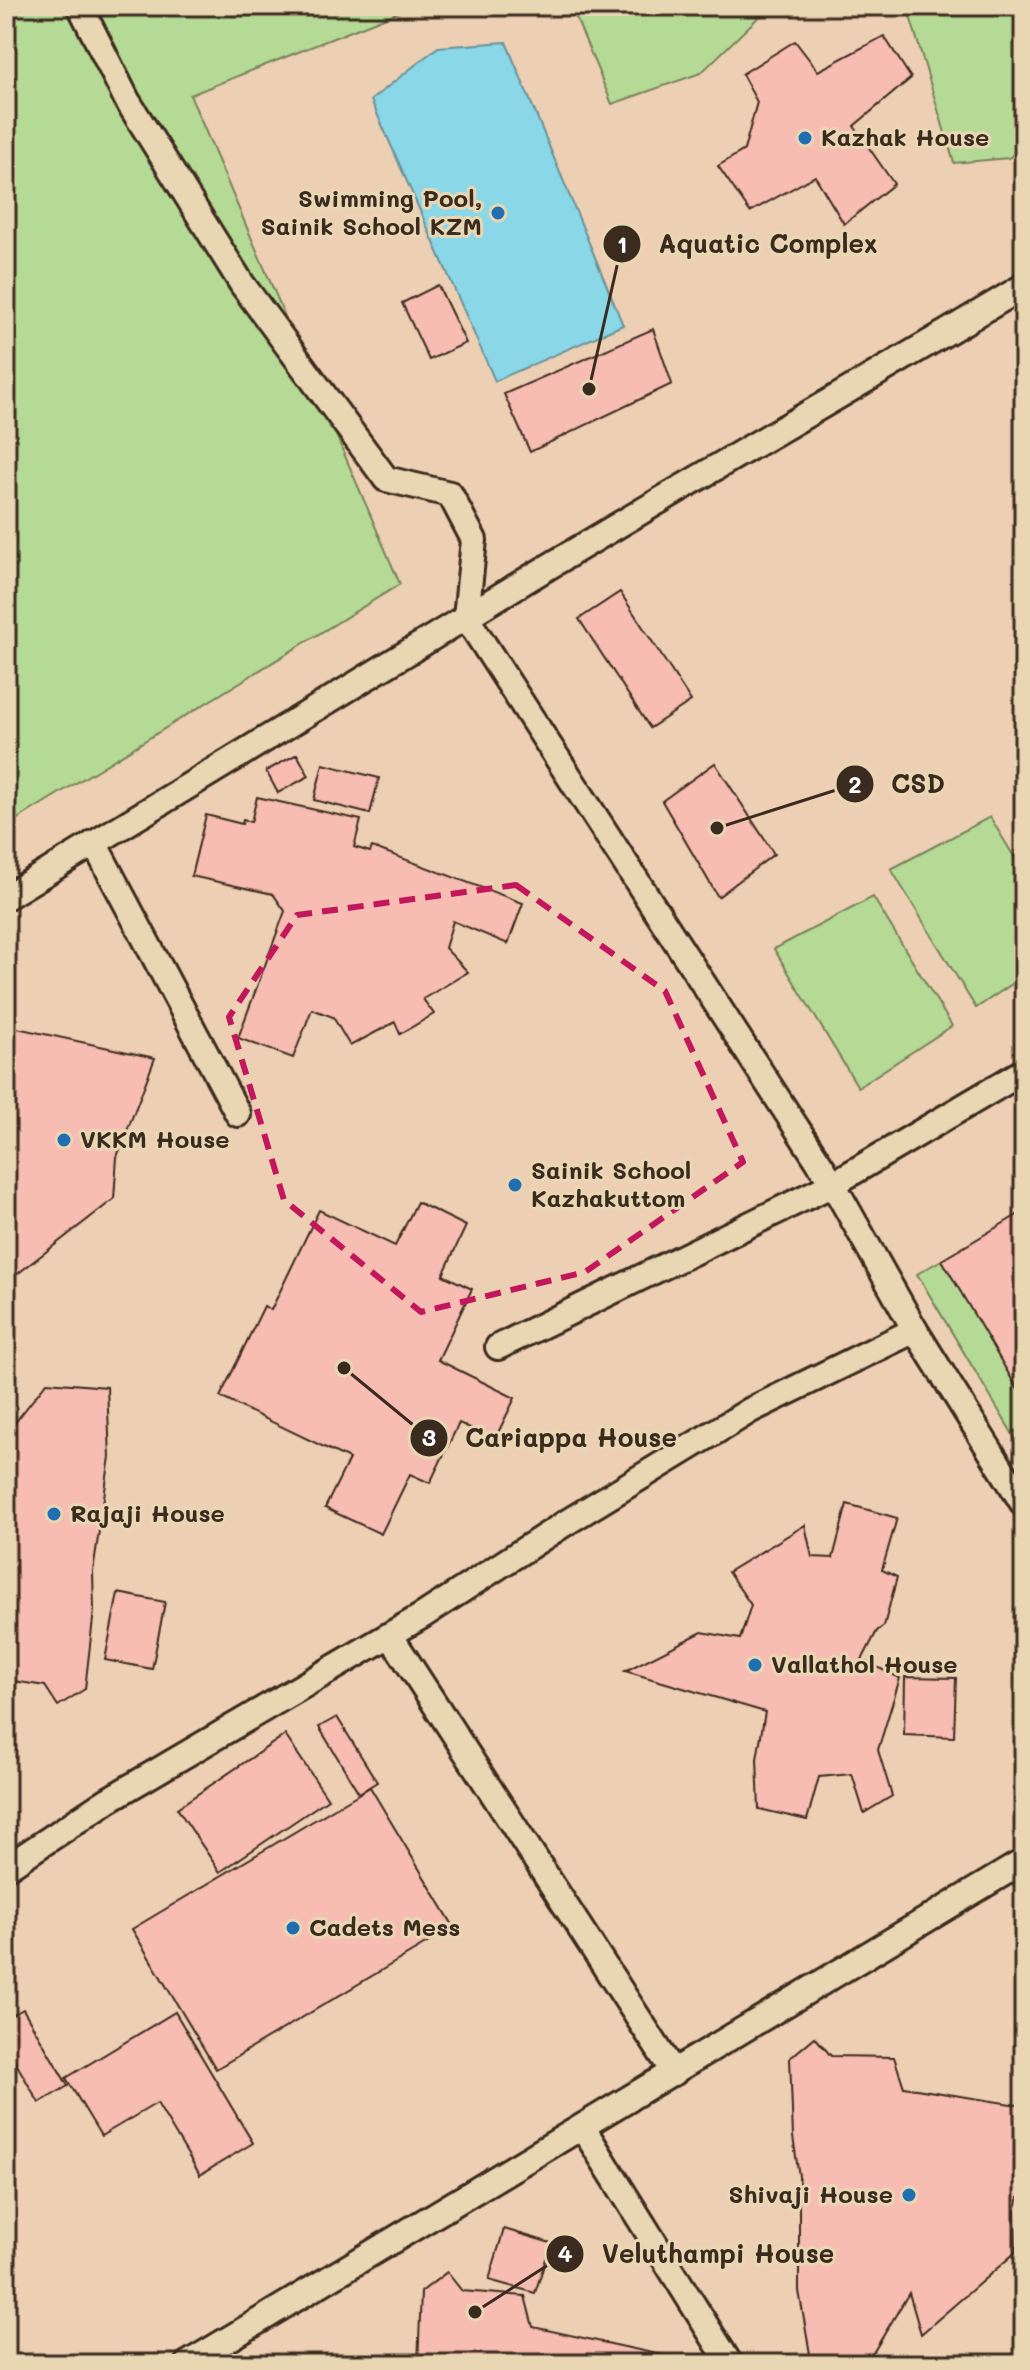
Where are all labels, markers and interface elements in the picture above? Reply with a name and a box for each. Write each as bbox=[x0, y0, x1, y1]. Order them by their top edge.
place label: Kazhak House bbox=[821, 121, 989, 152]
marker: Kazhak House bbox=[796, 129, 814, 147]
place label: Swimming Pool, Sainik School KZM bbox=[261, 182, 482, 241]
marker: Swimming Pool, Sainik School KZM bbox=[489, 204, 507, 222]
callout: Aquatic Complex bbox=[602, 219, 894, 269]
text: Aquatic Complex bbox=[658, 226, 878, 260]
text: 1 bbox=[617, 228, 627, 259]
callout: CSD bbox=[835, 759, 961, 809]
text: CSD bbox=[891, 766, 945, 800]
text: 2 bbox=[848, 768, 862, 799]
place label: VKKM House bbox=[80, 1123, 230, 1154]
marker: VKKM House bbox=[55, 1131, 73, 1149]
place label: Sainik School Kazhakuttom bbox=[531, 1154, 691, 1213]
marker: Sainik School Kazhakuttom bbox=[506, 1176, 524, 1194]
callout: Cariappa House bbox=[409, 1413, 693, 1463]
text: Cariappa House bbox=[465, 1420, 677, 1454]
text: 3 bbox=[422, 1421, 436, 1452]
place label: Rajaji House bbox=[70, 1497, 225, 1528]
marker: Rajaji House bbox=[45, 1505, 63, 1523]
place label: Vallathol House bbox=[771, 1648, 958, 1679]
marker: Vallathol House bbox=[746, 1656, 764, 1674]
place label: Cadets Mess bbox=[309, 1911, 460, 1942]
marker: Cadets Mess bbox=[284, 1919, 302, 1937]
place label: Shivaji House bbox=[728, 2178, 893, 2209]
marker: Shivaji House bbox=[900, 2186, 918, 2204]
callout: Veluthampi House bbox=[545, 2229, 850, 2279]
text: Veluthampi House bbox=[602, 2236, 834, 2270]
text: 4 bbox=[557, 2237, 573, 2268]

